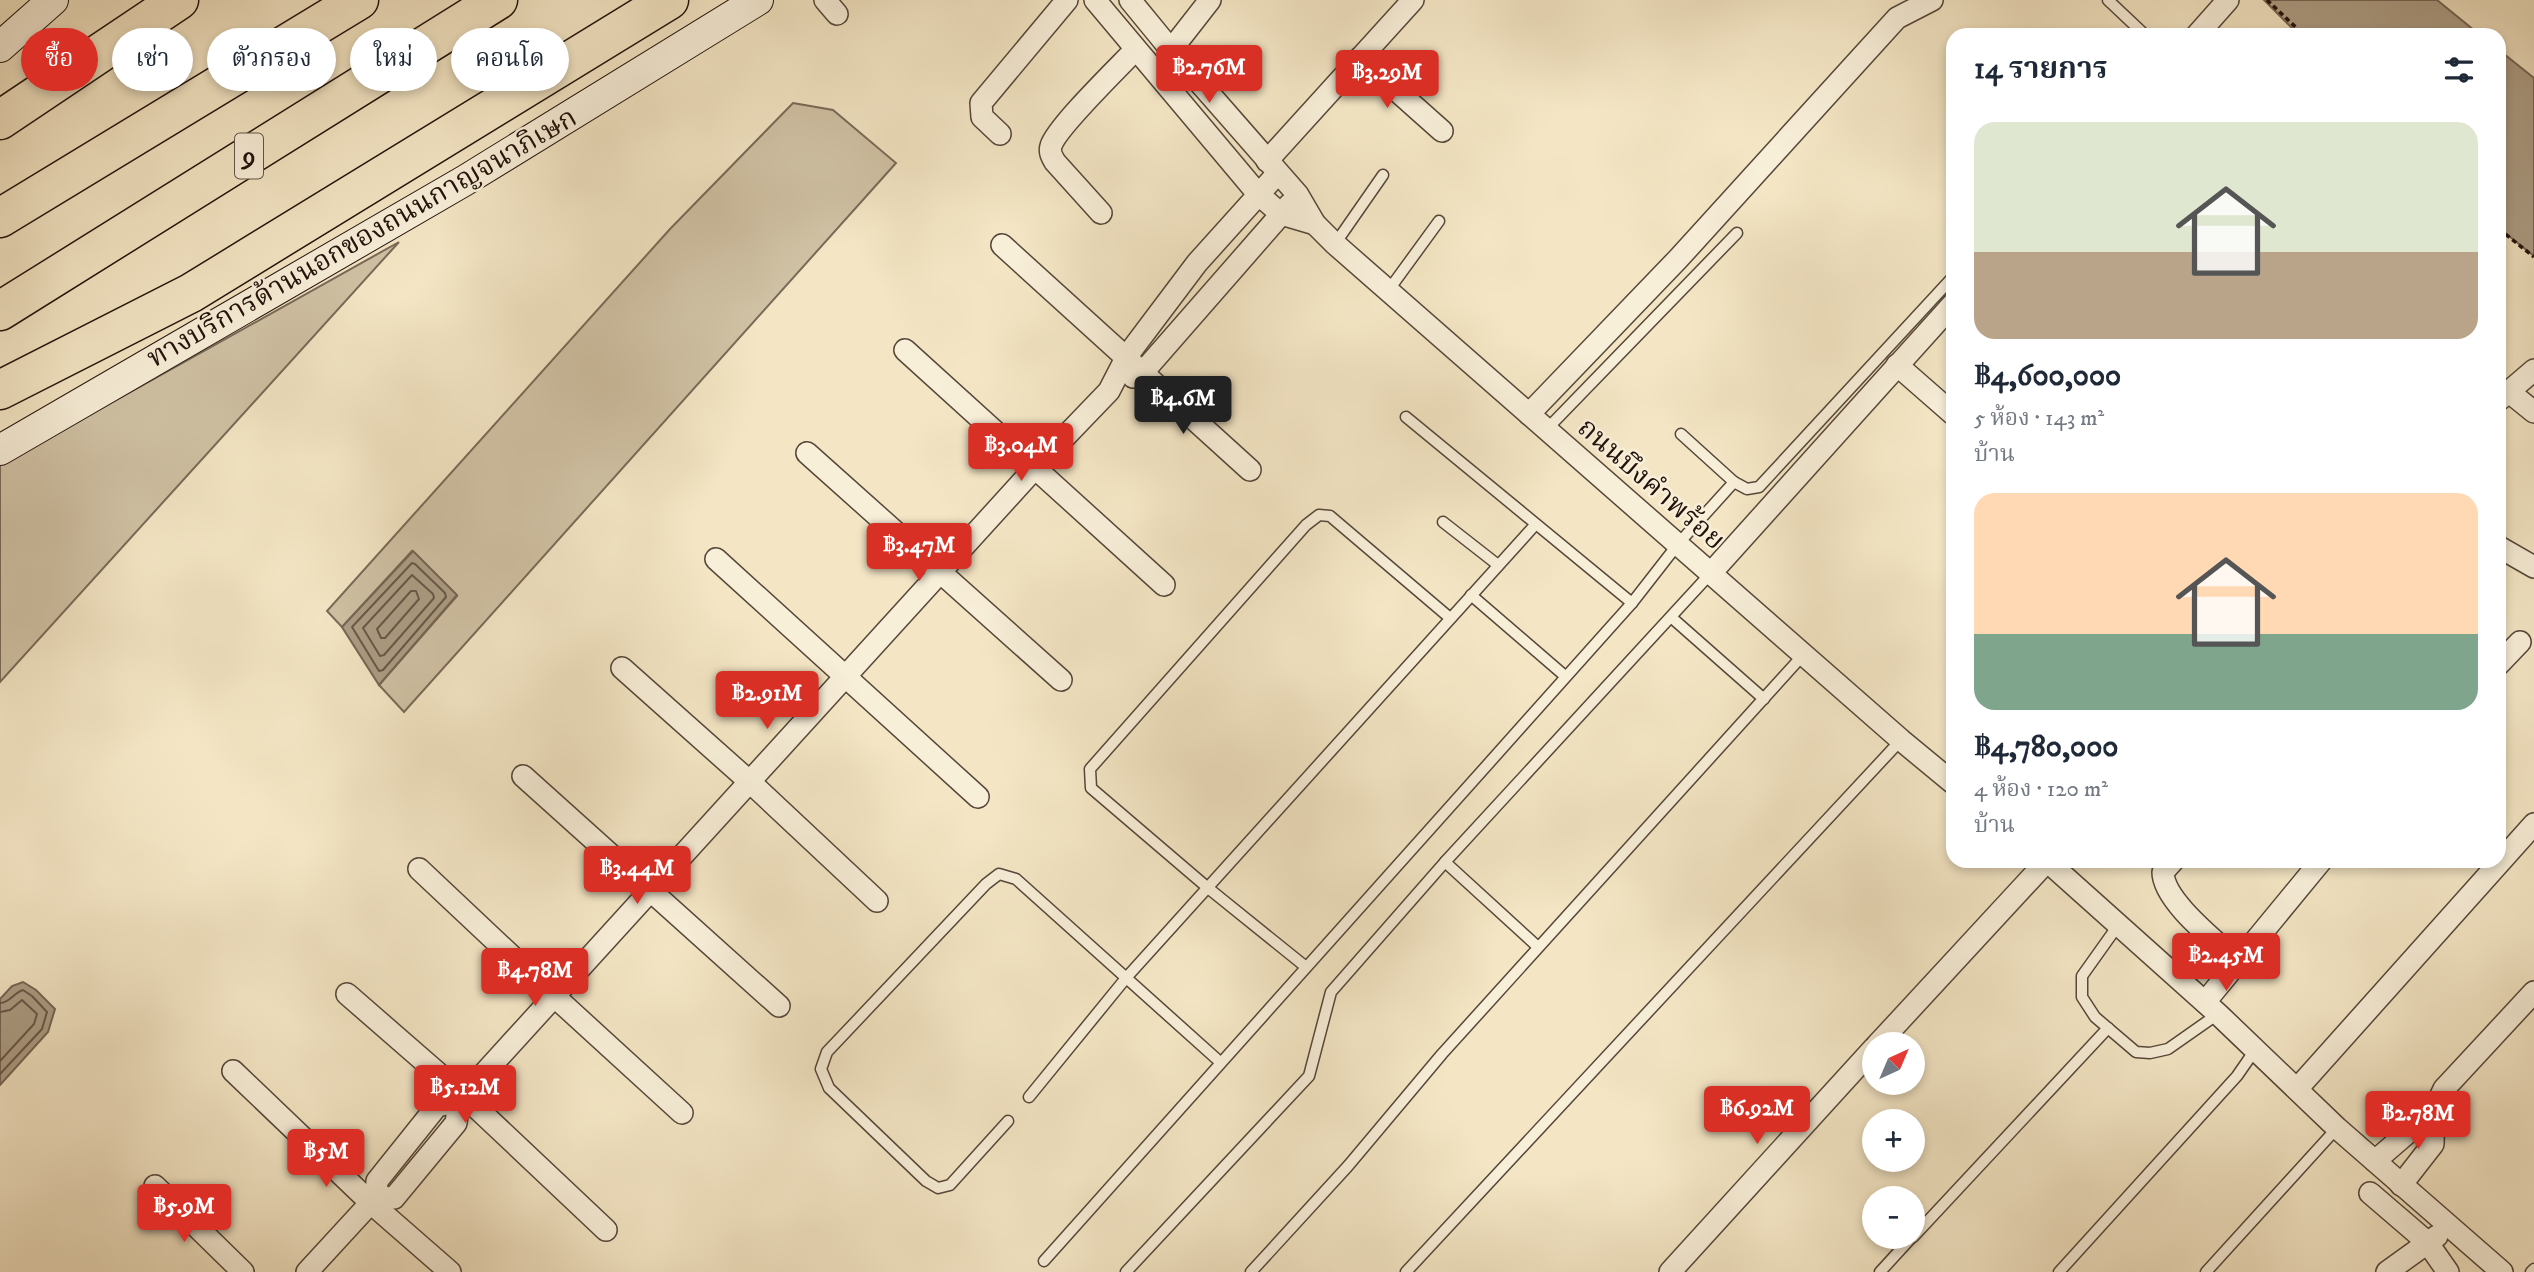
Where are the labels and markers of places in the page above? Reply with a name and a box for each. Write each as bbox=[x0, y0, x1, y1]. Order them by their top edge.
pin: ฿2.76M bbox=[1152, 46, 1266, 105]
pin: ฿3.29M bbox=[1330, 50, 1444, 110]
pin: ฿4.6M bbox=[1134, 376, 1232, 436]
pin: ฿3.04M bbox=[964, 424, 1078, 483]
pin: ฿3.47M bbox=[862, 524, 976, 583]
pin: ฿2.91M bbox=[710, 672, 824, 731]
pin: ฿3.44M bbox=[580, 846, 694, 906]
pin: ฿2.45M bbox=[2169, 934, 2283, 993]
pin: ฿4.78M bbox=[478, 948, 592, 1008]
pin: ฿5.12M bbox=[408, 1066, 522, 1125]
pin: ฿6.92M bbox=[1700, 1086, 1814, 1146]
pin: ฿2.78M bbox=[2361, 1092, 2475, 1151]
pin: ฿5M bbox=[292, 1130, 360, 1189]
pin: ฿5.9M bbox=[135, 1184, 233, 1244]

